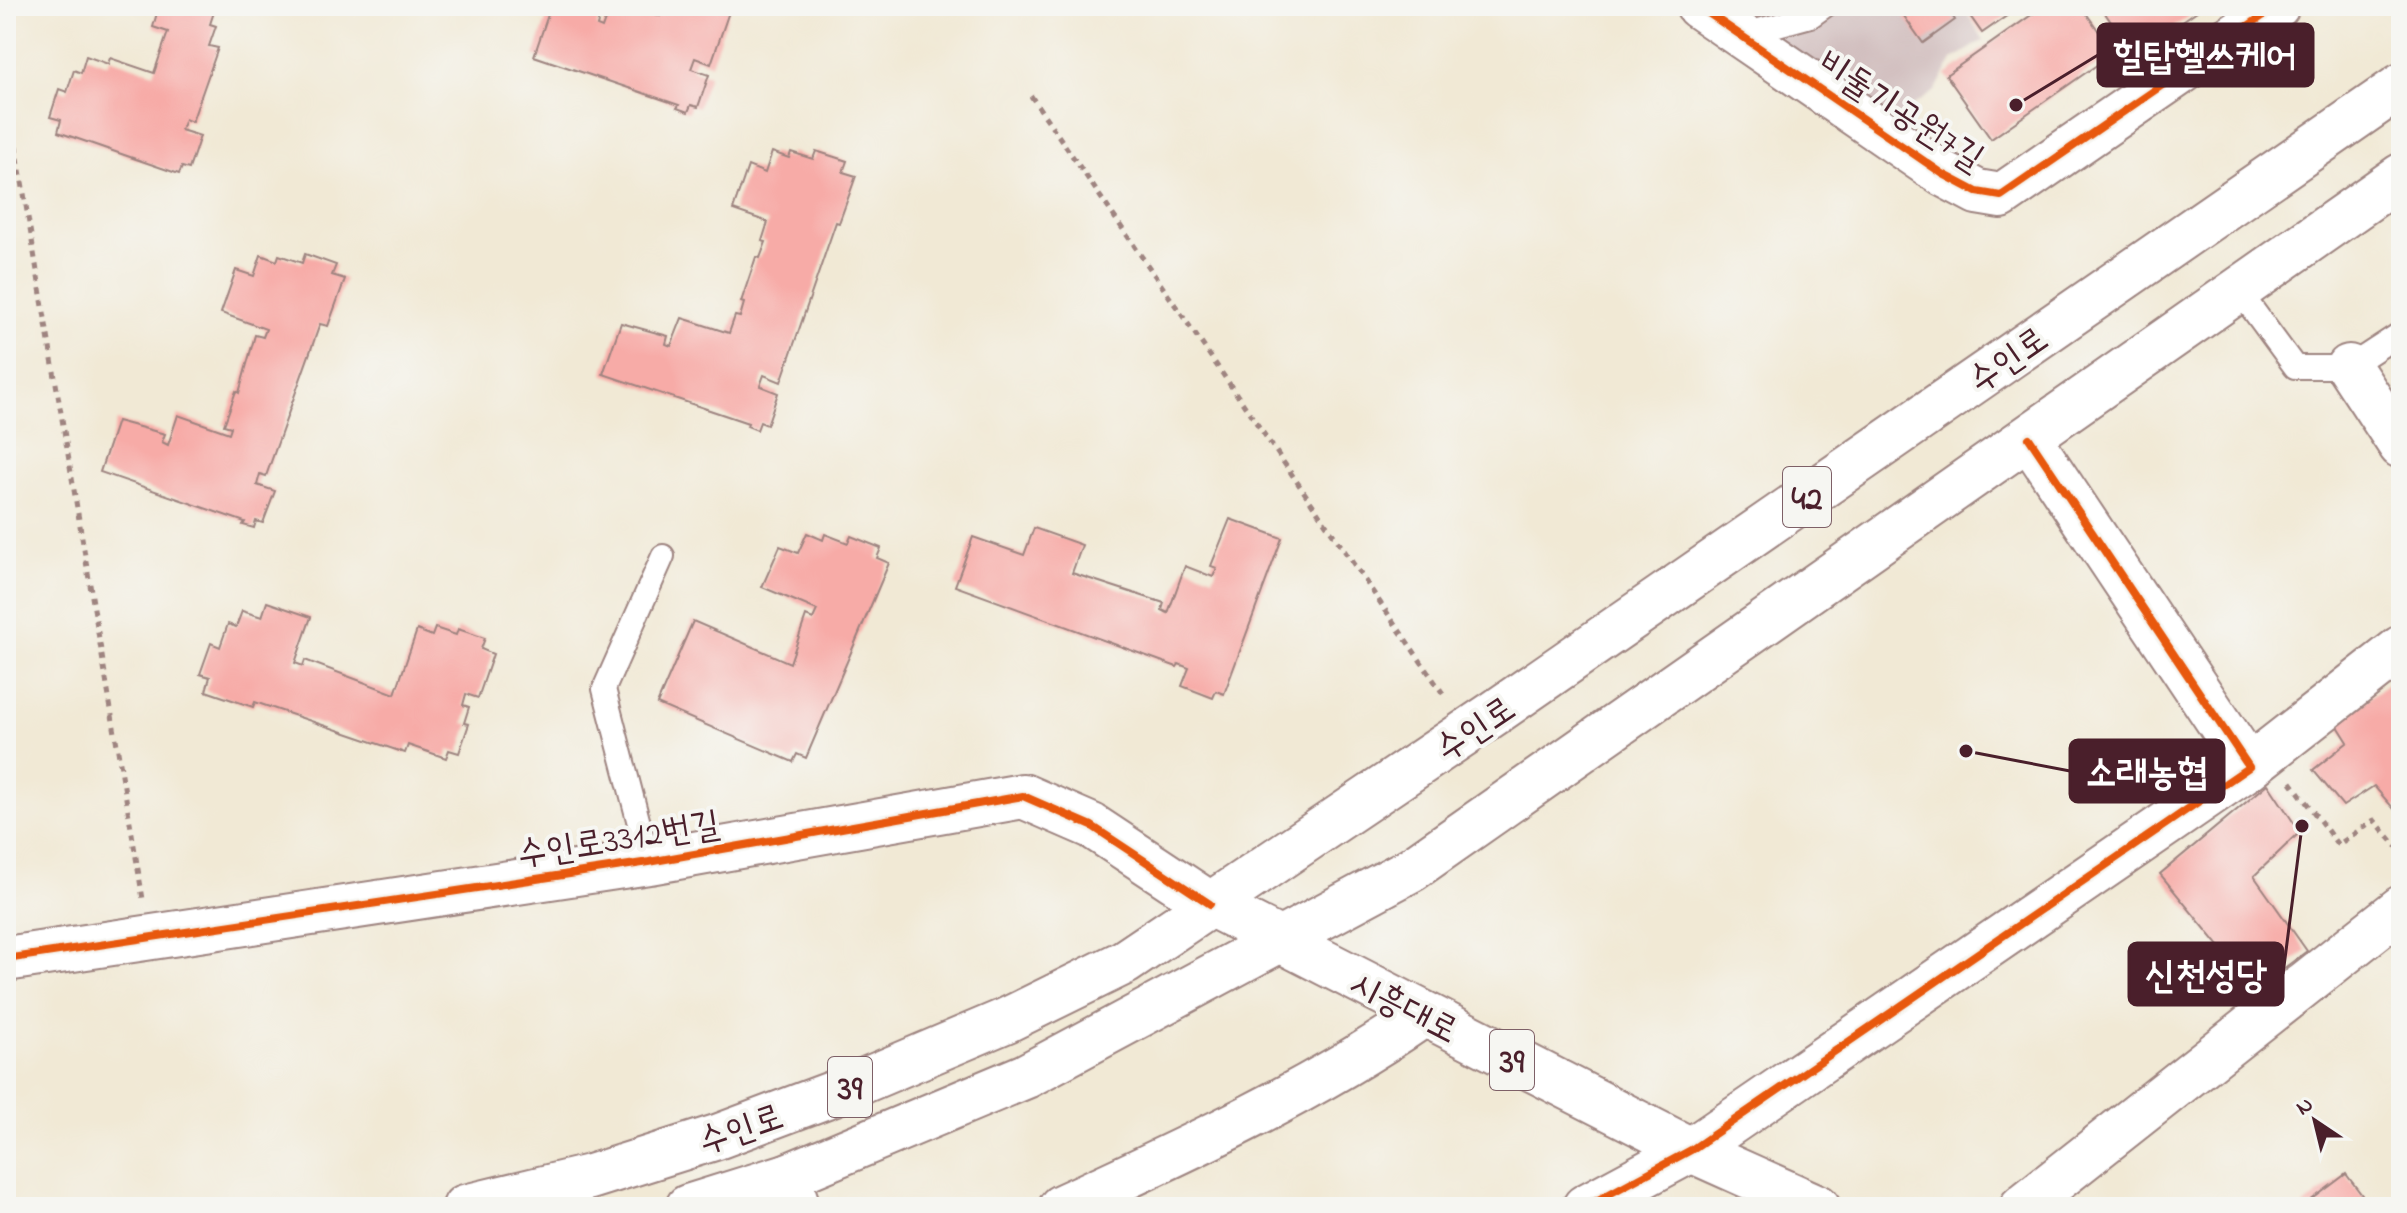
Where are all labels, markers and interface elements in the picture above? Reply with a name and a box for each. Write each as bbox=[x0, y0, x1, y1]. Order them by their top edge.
callout: 힐탑헬쓰케어 bbox=[2098, 24, 2313, 86]
text: 힐탑헬쓰케어 bbox=[2113, 31, 2297, 87]
street label: 비둘기공원7길 bbox=[1806, 39, 1993, 186]
street label: 수인로 bbox=[1959, 315, 2060, 408]
road number: 42 bbox=[1783, 467, 1831, 527]
street label: 수인로 bbox=[1426, 684, 1527, 777]
callout: 소래농협 bbox=[2070, 740, 2224, 802]
text: 소래농협 bbox=[2086, 747, 2208, 803]
street label: 수인로3312번길 bbox=[514, 799, 724, 884]
callout: 신천성당 bbox=[2129, 943, 2283, 1005]
text: 신천성당 bbox=[2145, 950, 2268, 1006]
street label: 시흥대로 bbox=[1339, 959, 1467, 1059]
road number: 39 bbox=[1490, 1030, 1534, 1090]
road number: 39 bbox=[828, 1057, 872, 1117]
north arrow bbox=[2275, 1081, 2355, 1161]
text: N bbox=[2290, 1090, 2321, 1124]
street label: 수인로 bbox=[692, 1092, 791, 1170]

